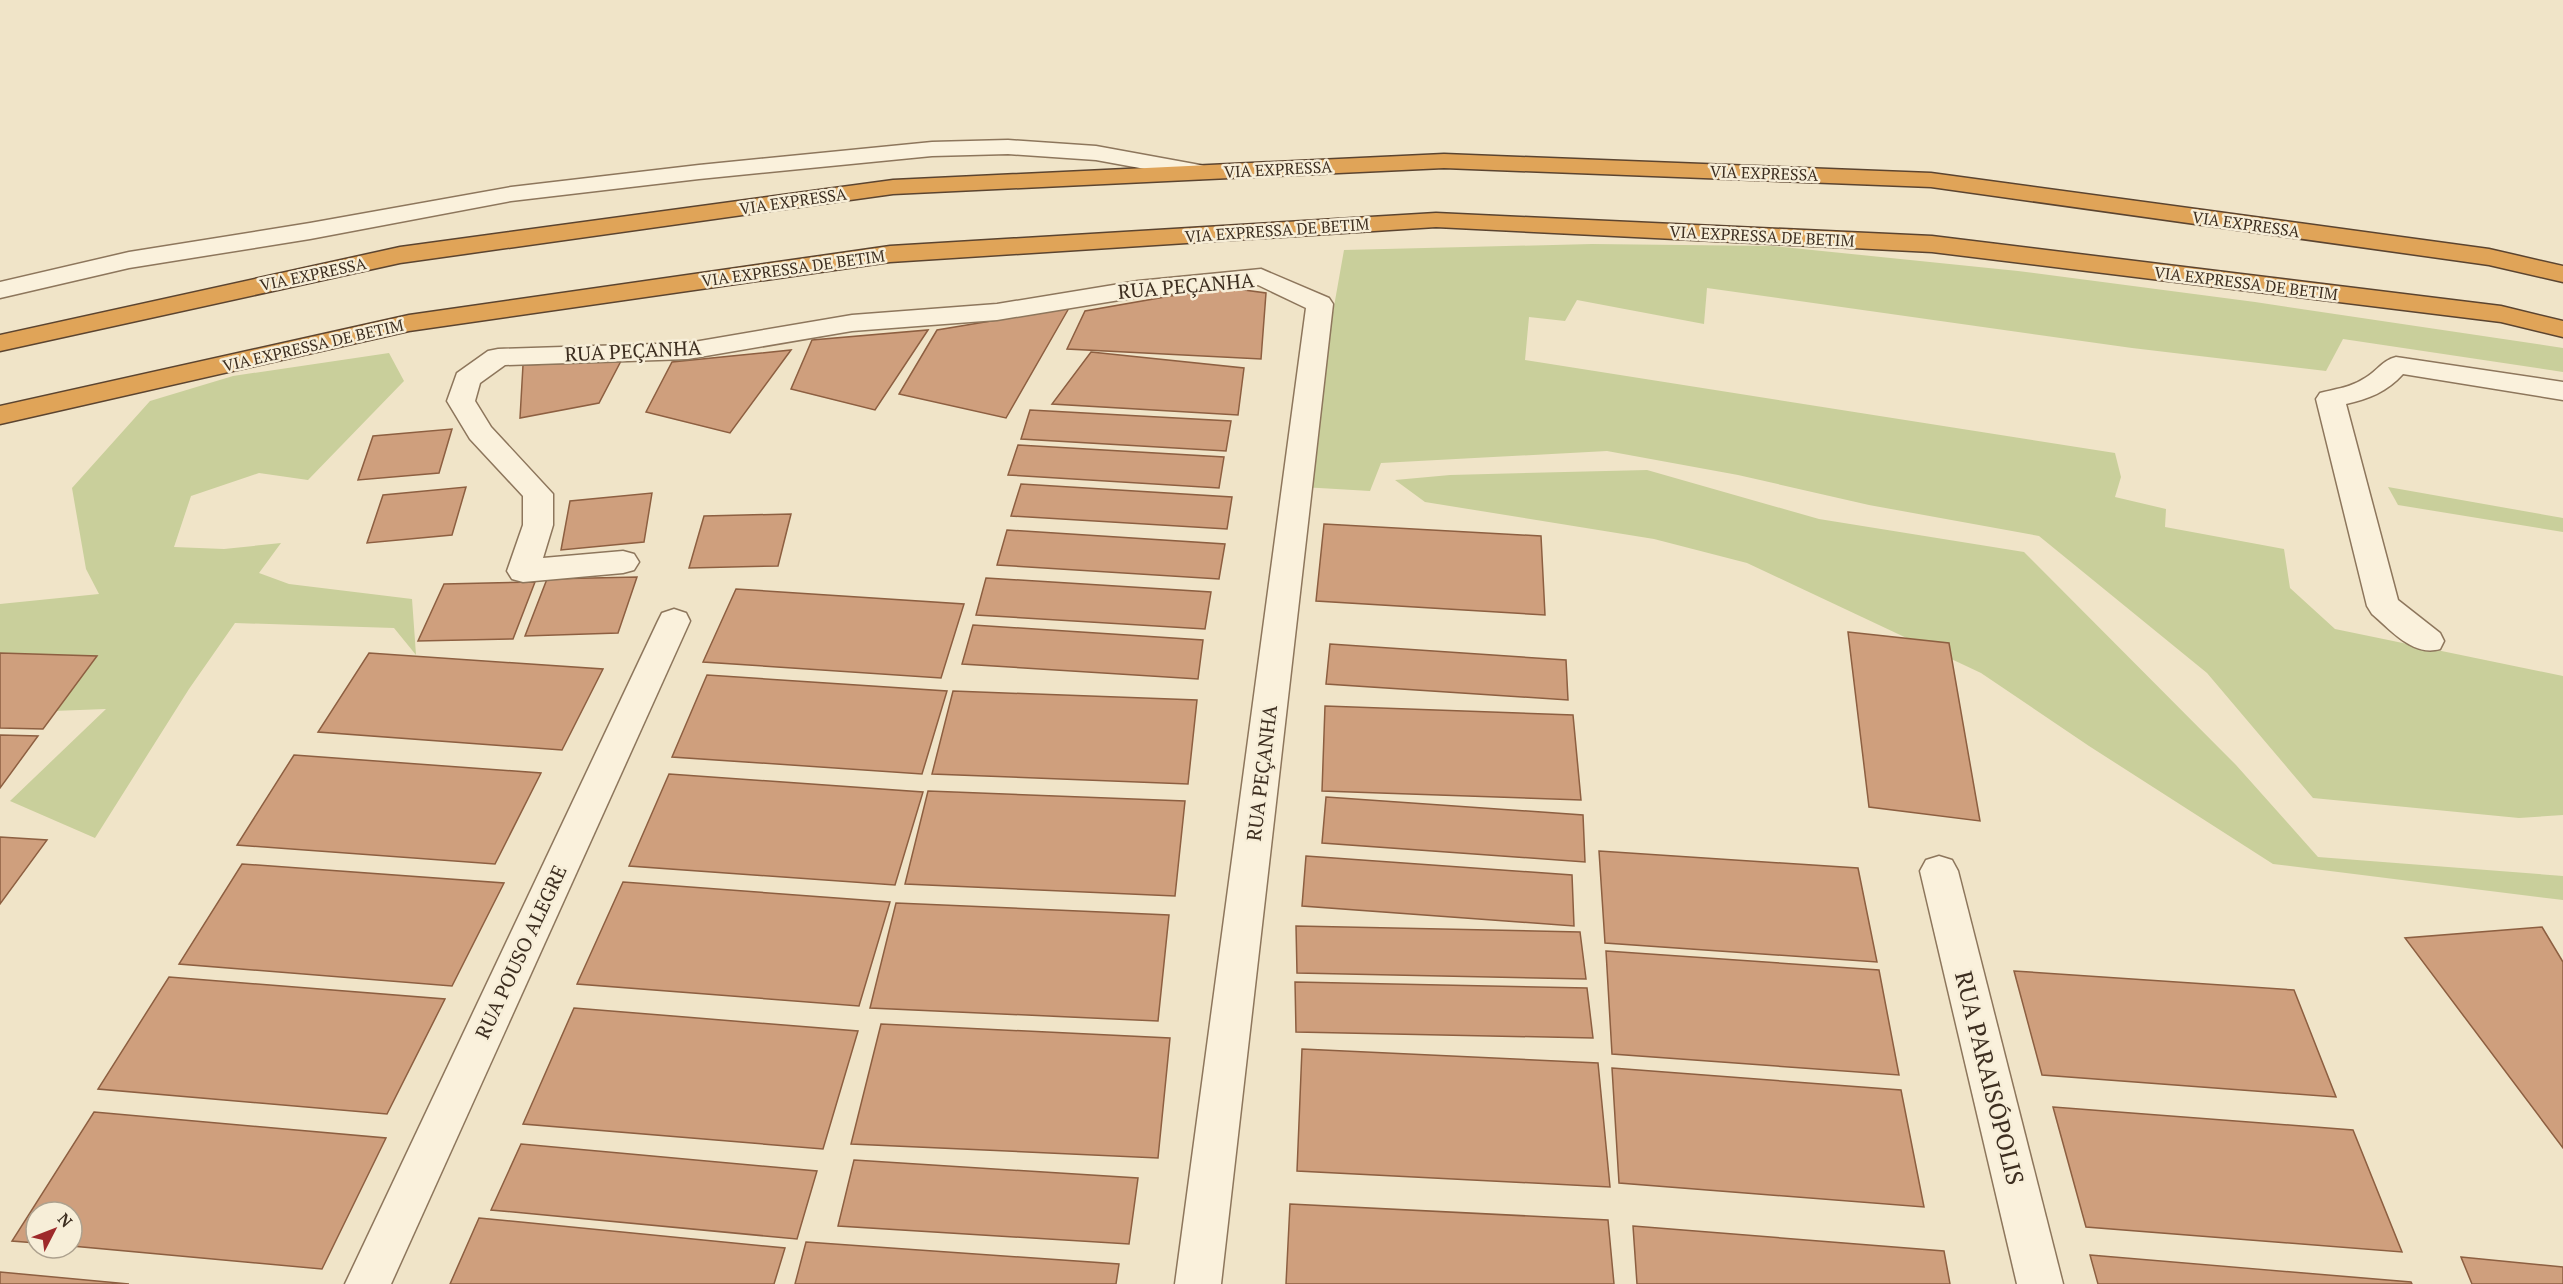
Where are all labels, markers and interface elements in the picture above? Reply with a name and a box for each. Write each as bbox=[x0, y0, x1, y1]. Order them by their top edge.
street label: VIA EXPRESSA bbox=[1223, 155, 1333, 183]
street label: VIA EXPRESSA bbox=[1710, 160, 1819, 186]
street label: VIA EXPRESSA bbox=[738, 183, 848, 219]
street label: VIA EXPRESSA bbox=[2191, 206, 2301, 242]
street label: VIA EXPRESSA DE BETIM bbox=[1184, 213, 1370, 247]
street label: VIA EXPRESSA DE BETIM bbox=[1669, 220, 1855, 252]
street label: VIA EXPRESSA DE BETIM bbox=[700, 244, 886, 292]
street label: VIA EXPRESSA bbox=[258, 252, 368, 296]
street label: VIA EXPRESSA DE BETIM bbox=[2153, 261, 2339, 305]
street label: RUA PEÇANHA bbox=[1117, 266, 1256, 305]
street label: VIA EXPRESSA DE BETIM bbox=[220, 313, 406, 377]
street label: RUA PEÇANHA bbox=[564, 333, 702, 368]
street label: RUA PEÇANHA bbox=[1240, 703, 1283, 842]
street label: RUA POUSO ALEGRE bbox=[468, 861, 573, 1043]
street label: RUA PARAISÓPOLIS bbox=[1948, 968, 2032, 1188]
north arrow bbox=[24, 1200, 84, 1260]
text: N bbox=[53, 1208, 77, 1232]

